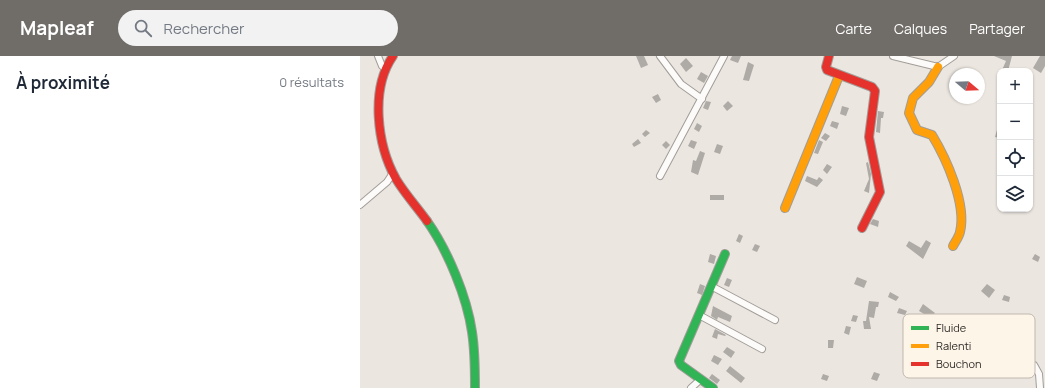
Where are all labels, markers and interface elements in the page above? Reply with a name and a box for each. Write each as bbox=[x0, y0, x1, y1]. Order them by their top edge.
search box bbox=[118, 10, 398, 46]
text: Mapleaf bbox=[20, 15, 94, 41]
icon: search bbox=[132, 17, 154, 39]
text: Rechercher bbox=[164, 18, 244, 39]
text: Carte bbox=[836, 19, 872, 38]
text: Calques bbox=[894, 19, 947, 38]
text: Partager bbox=[969, 19, 1025, 38]
north arrow bbox=[949, 68, 985, 104]
map controls bbox=[997, 68, 1033, 212]
button: + bbox=[997, 68, 1033, 104]
text: À proximité bbox=[16, 71, 110, 94]
text: 0 résultats bbox=[279, 73, 344, 91]
button: − bbox=[997, 104, 1033, 140]
button: locate bbox=[997, 140, 1033, 176]
button: layers bbox=[997, 176, 1033, 212]
legend bbox=[903, 314, 1035, 378]
text: Fluide bbox=[936, 320, 967, 335]
text: Ralenti bbox=[936, 338, 971, 353]
text: Bouchon bbox=[936, 356, 981, 371]

